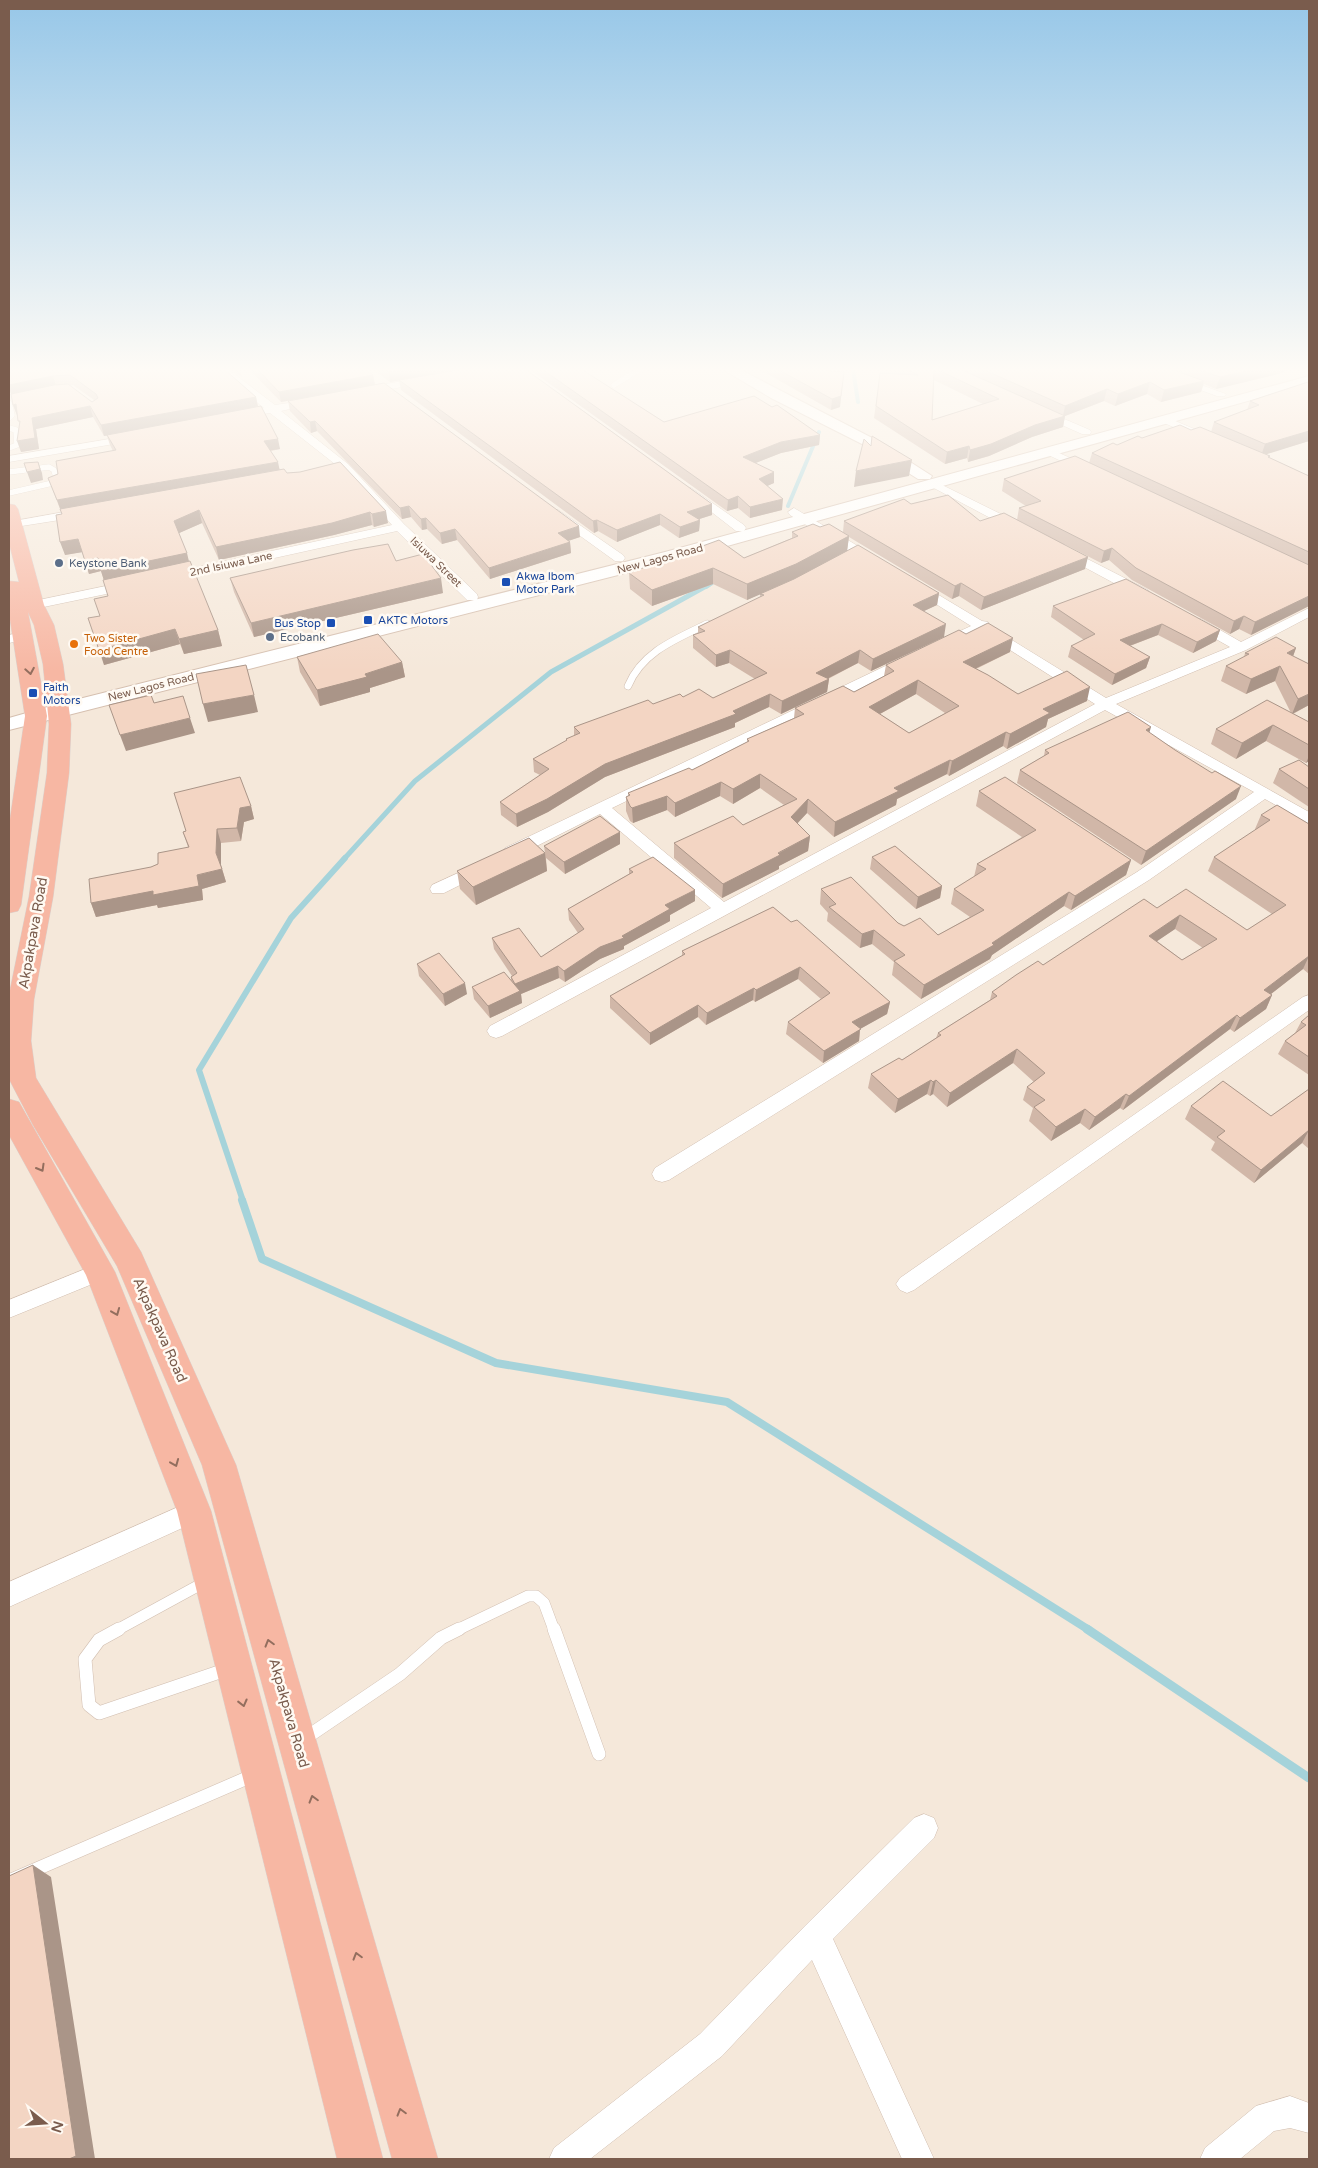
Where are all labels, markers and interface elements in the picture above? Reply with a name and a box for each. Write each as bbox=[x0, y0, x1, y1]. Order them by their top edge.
street label: Isiuwa Street bbox=[407, 534, 465, 590]
street label: New Lagos Road bbox=[616, 541, 704, 577]
street label: 2nd Isiuwa Lane bbox=[188, 549, 274, 579]
marker: Keystone Bank bbox=[53, 557, 65, 569]
place label: Keystone Bank bbox=[69, 557, 147, 570]
place label: Akwa Ibom Motor Park bbox=[516, 570, 575, 596]
marker: Akwa Ibom Motor Park bbox=[500, 576, 512, 588]
marker: AKTC Motors bbox=[362, 614, 374, 626]
place label: AKTC Motors bbox=[378, 614, 448, 627]
place label: Bus Stop bbox=[274, 617, 321, 630]
marker: Bus Stop bbox=[325, 617, 337, 629]
marker: Ecobank bbox=[264, 631, 276, 643]
place label: Ecobank bbox=[280, 631, 325, 644]
place label: Two Sister Food Centre bbox=[84, 632, 148, 658]
marker: Two Sister Food Centre bbox=[68, 638, 80, 650]
one-way arrow bbox=[25, 667, 35, 676]
street label: New Lagos Road bbox=[107, 670, 195, 704]
place label: Faith Motors bbox=[43, 681, 80, 707]
marker: Faith Motors bbox=[27, 687, 39, 699]
street label: Akpakpava Road bbox=[15, 876, 51, 990]
one-way arrow bbox=[35, 1162, 45, 1171]
street label: Akpakpava Road bbox=[129, 1275, 191, 1385]
one-way arrow bbox=[109, 1307, 120, 1316]
one-way arrow bbox=[169, 1458, 179, 1467]
one-way arrow bbox=[265, 1639, 275, 1648]
street label: Akpakpava Road bbox=[265, 1656, 313, 1770]
one-way arrow bbox=[238, 1699, 248, 1707]
one-way arrow bbox=[309, 1796, 319, 1804]
one-way arrow bbox=[353, 1952, 363, 1960]
north arrow bbox=[20, 2098, 70, 2148]
one-way arrow bbox=[397, 2109, 407, 2117]
text: N bbox=[47, 2119, 67, 2135]

